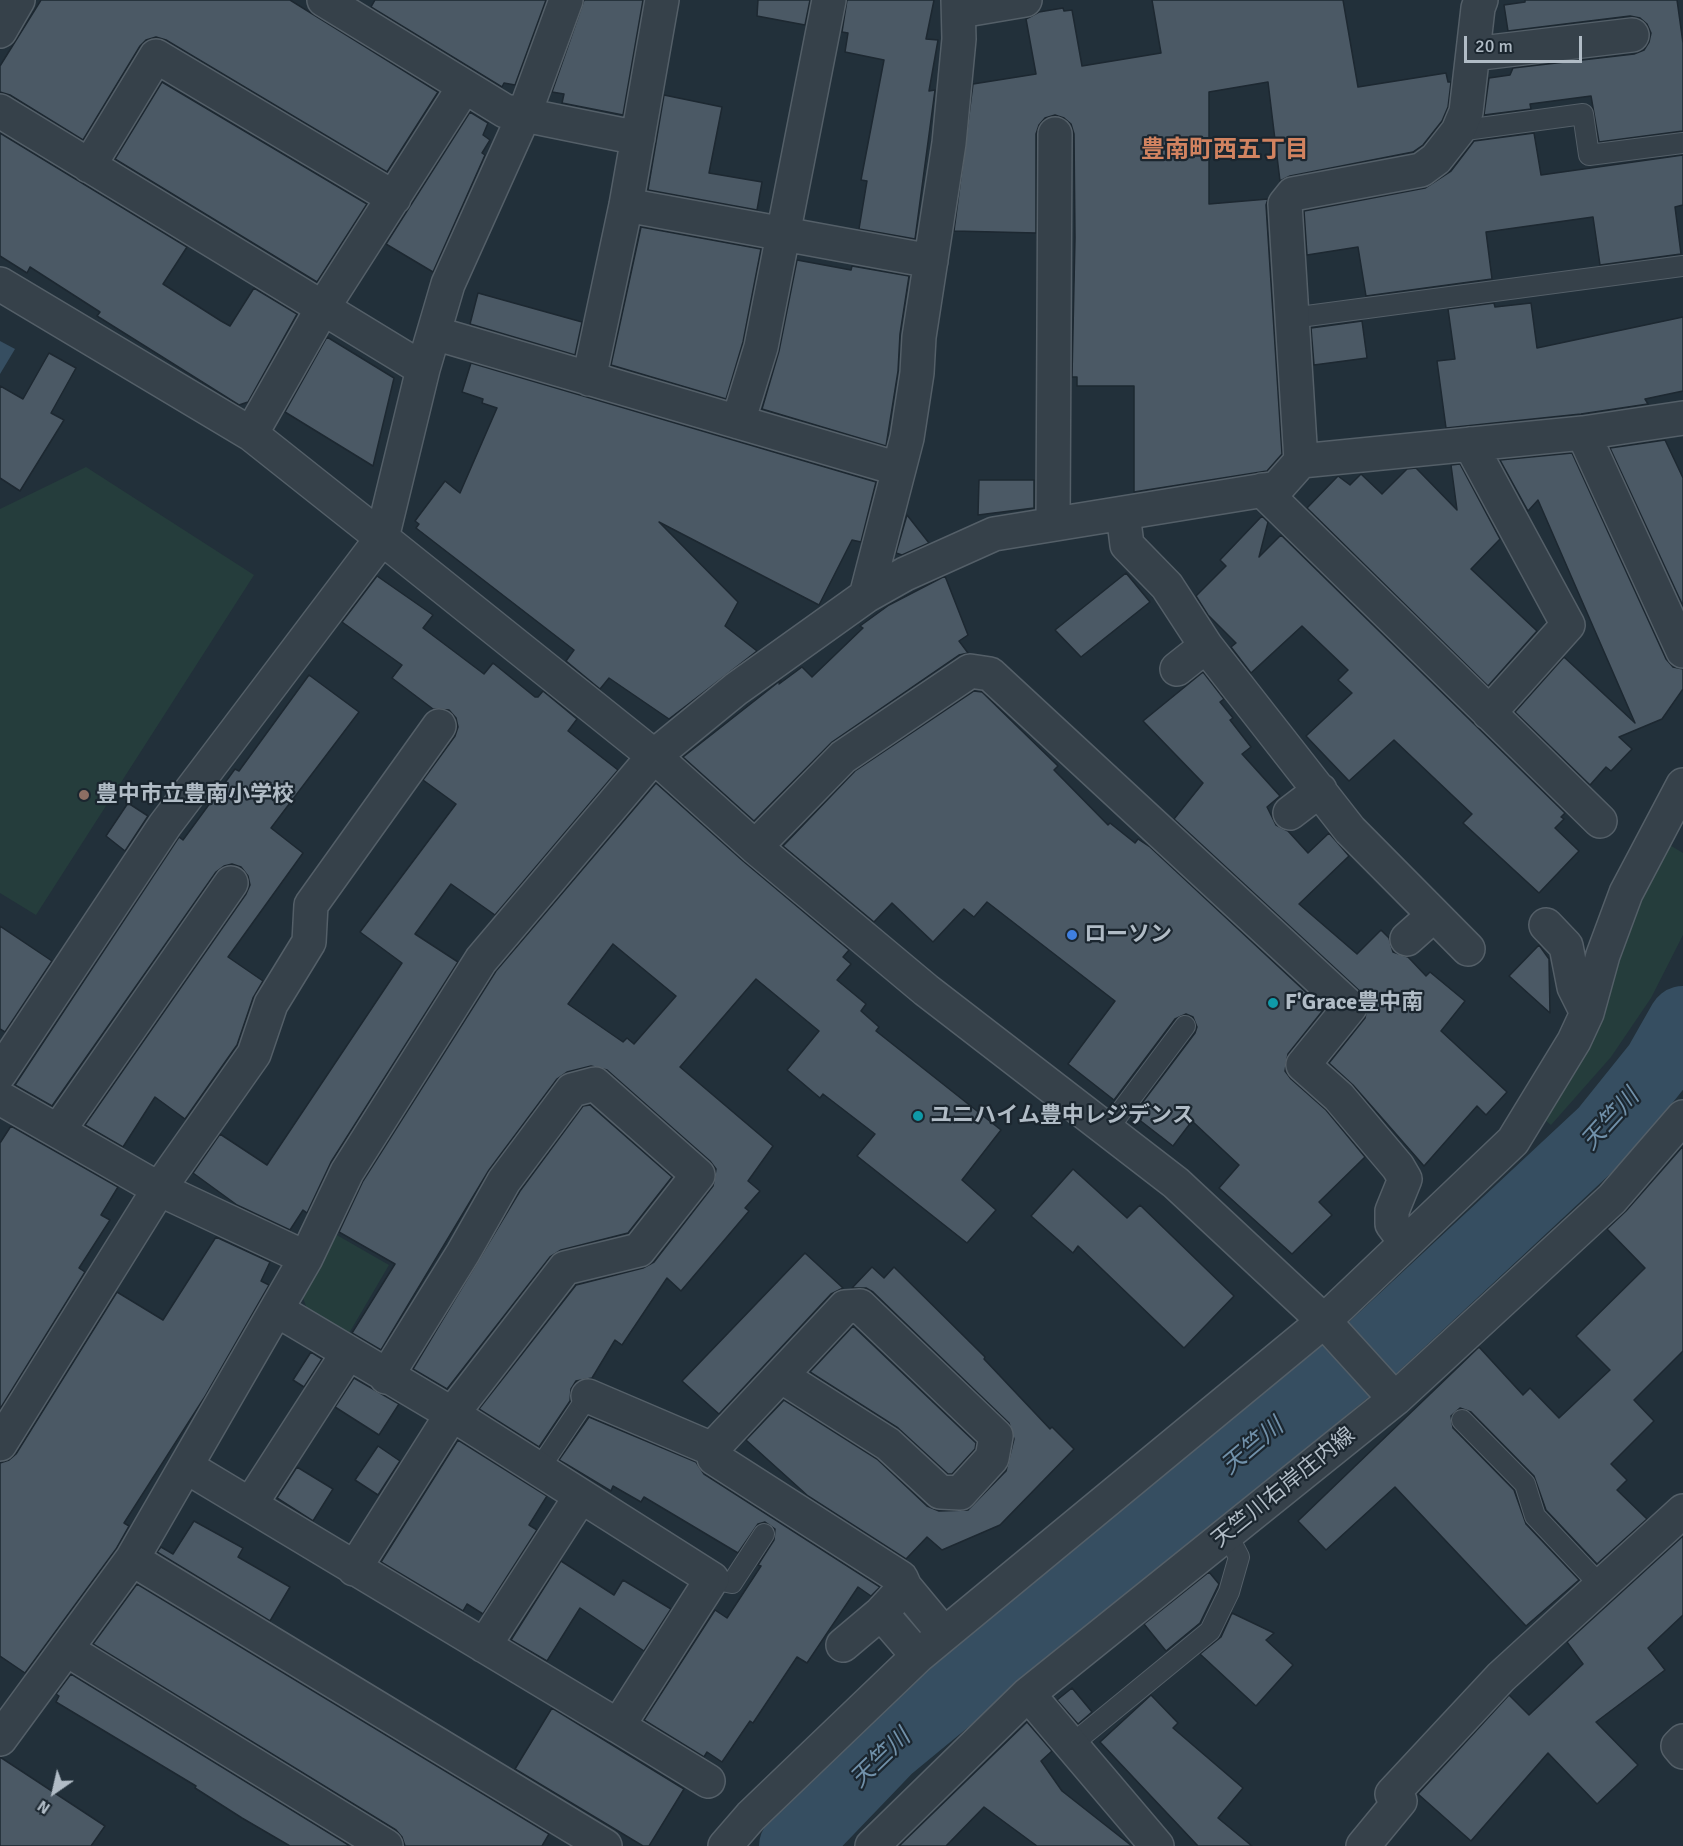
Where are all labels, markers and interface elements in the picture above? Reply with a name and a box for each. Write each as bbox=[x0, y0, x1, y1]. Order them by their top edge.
scale bar bbox=[1467, 24, 1586, 62]
text: 20 m bbox=[1475, 35, 1513, 57]
district label: 豊南町西五丁目 bbox=[1141, 137, 1309, 165]
place label: 豊中市立豊南小学校 bbox=[96, 782, 294, 808]
marker: 豊中市立豊南小学校 bbox=[77, 788, 91, 802]
place label: ローソン bbox=[1084, 922, 1172, 948]
marker: ローソン bbox=[1065, 928, 1079, 942]
place label: F'Grace豊中南 bbox=[1285, 990, 1423, 1016]
marker: F'Grace豊中南 bbox=[1266, 996, 1280, 1010]
water label: 天竺川 bbox=[1576, 1084, 1646, 1156]
place label: ユニハイム豊中レジデンス bbox=[930, 1103, 1194, 1129]
marker: ユニハイム豊中レジデンス bbox=[911, 1109, 925, 1123]
water label: 天竺川 bbox=[1216, 1413, 1290, 1481]
street label: 天竺川右岸庄内線 bbox=[1207, 1422, 1361, 1554]
water label: 天竺川 bbox=[845, 1724, 917, 1794]
north arrow bbox=[24, 1762, 84, 1822]
text: N bbox=[34, 1796, 54, 1818]

